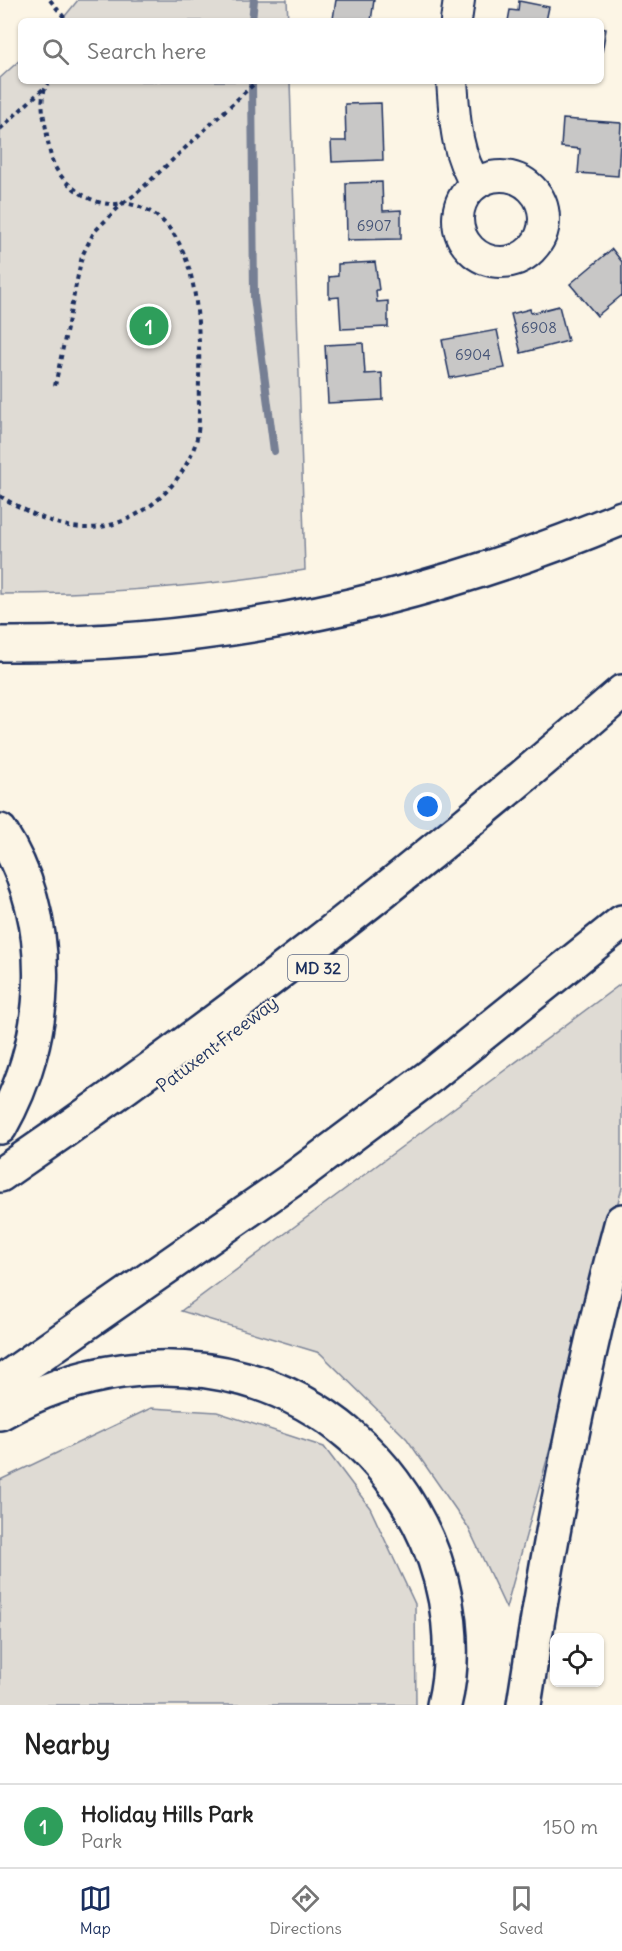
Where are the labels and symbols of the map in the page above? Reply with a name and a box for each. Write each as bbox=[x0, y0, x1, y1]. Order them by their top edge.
house number: 6907 bbox=[357, 216, 391, 235]
pin: 1 bbox=[130, 304, 168, 348]
house number: 6908 bbox=[521, 318, 557, 337]
house number: 6904 bbox=[455, 345, 491, 364]
your location bbox=[413, 792, 442, 821]
road number: MD 32 bbox=[288, 955, 348, 981]
street label: Patuxent Freeway bbox=[152, 991, 282, 1097]

